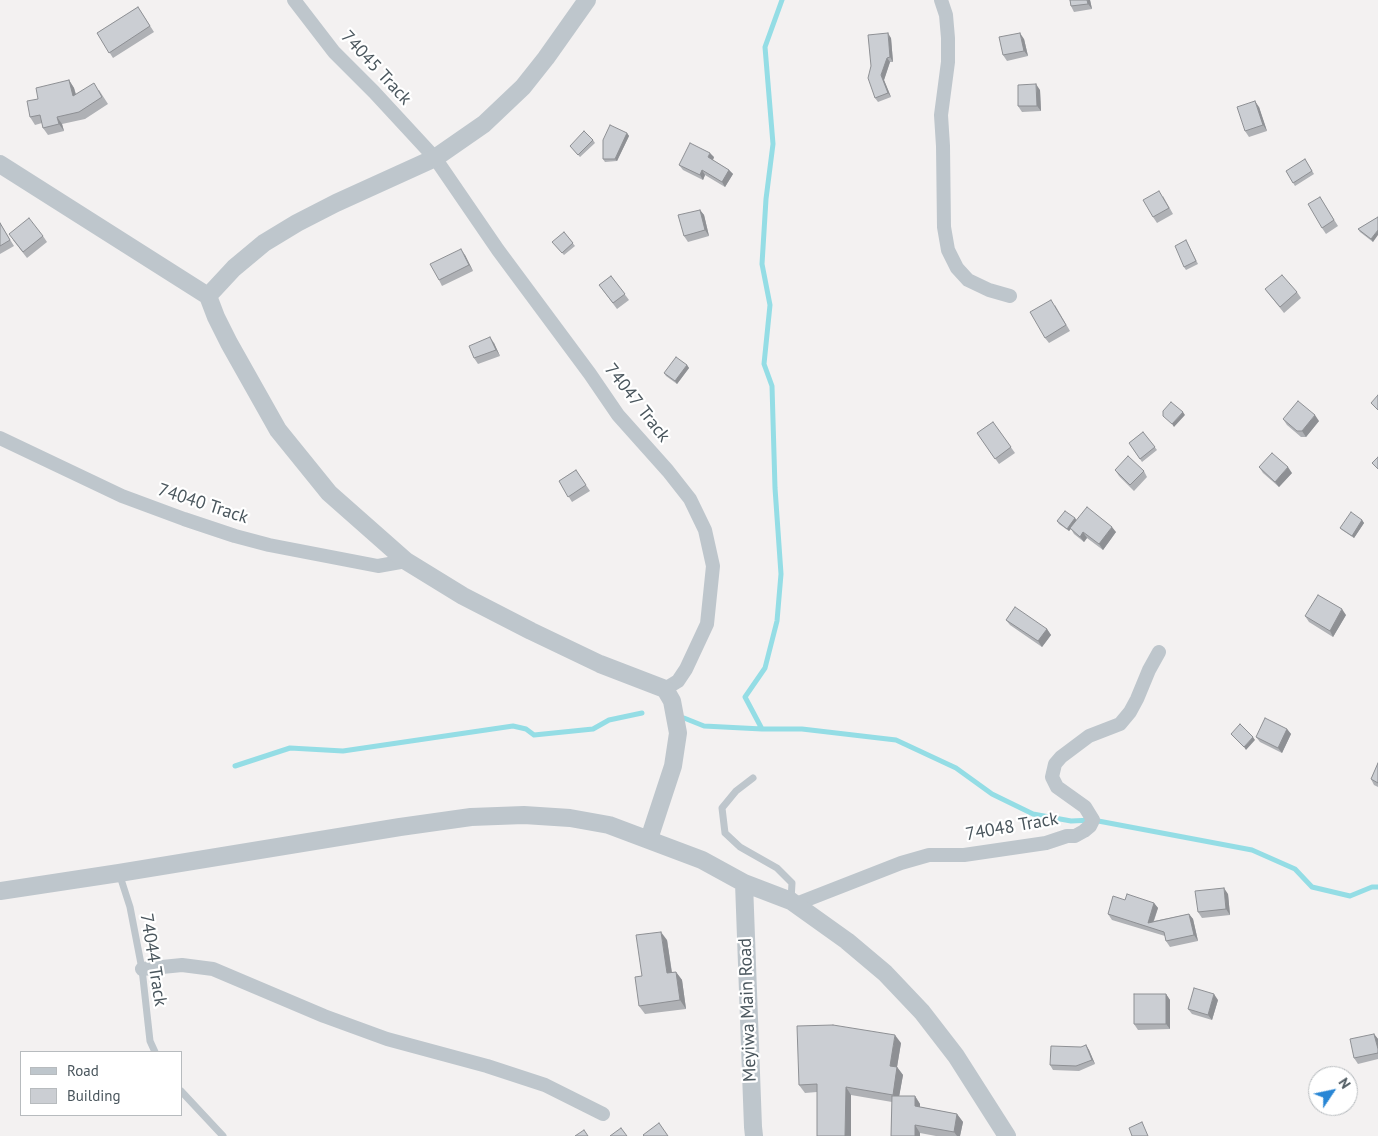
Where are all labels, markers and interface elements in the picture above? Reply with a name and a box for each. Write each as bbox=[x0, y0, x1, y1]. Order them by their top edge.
street label: 74045 Track bbox=[336, 26, 416, 110]
street label: 74047 Track bbox=[600, 359, 674, 447]
street label: 74040 Track bbox=[155, 479, 251, 529]
street label: 74048 Track bbox=[964, 808, 1060, 846]
street label: 74044 Track bbox=[135, 912, 171, 1008]
street label: Meyiwa Main Road bbox=[735, 938, 761, 1082]
legend bbox=[20, 1051, 182, 1116]
text: Road bbox=[67, 1061, 99, 1080]
north arrow bbox=[1308, 1066, 1358, 1116]
text: N bbox=[1335, 1074, 1355, 1092]
text: Building bbox=[67, 1086, 121, 1105]

